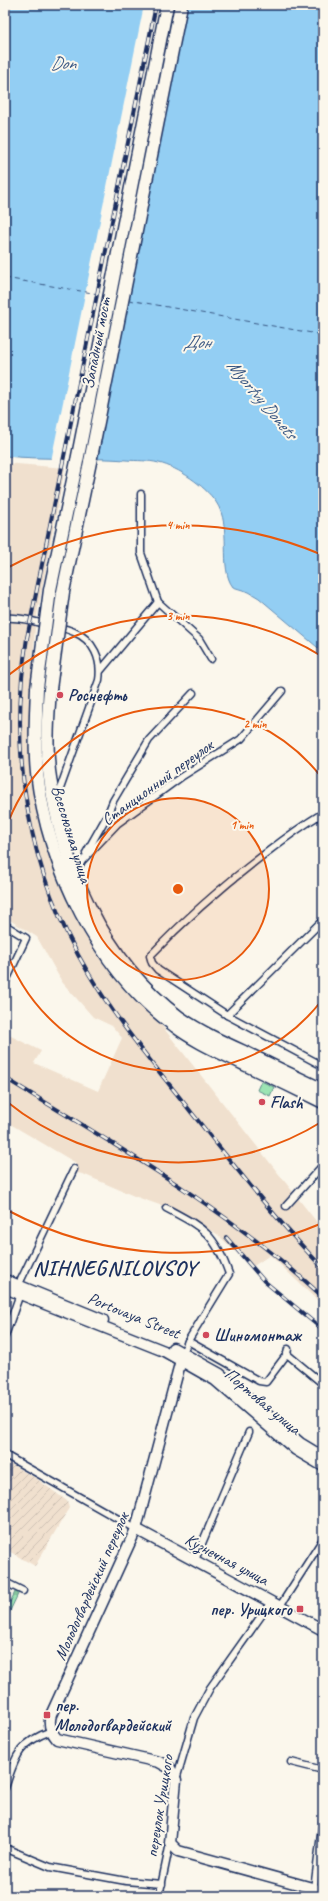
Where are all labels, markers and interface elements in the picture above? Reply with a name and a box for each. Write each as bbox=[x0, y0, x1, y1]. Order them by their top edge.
water label: Don bbox=[50, 52, 77, 74]
street label: Западный мост bbox=[77, 295, 116, 391]
water label: Дон bbox=[183, 331, 213, 353]
water label: Myortvy Donets bbox=[222, 355, 303, 445]
text: 4 min bbox=[167, 517, 190, 533]
text: 3 min bbox=[167, 608, 190, 624]
place label: Роснефть bbox=[68, 685, 128, 706]
marker: Роснефть bbox=[55, 690, 65, 700]
text: 2 min bbox=[244, 716, 267, 732]
street label: Станционный переулок bbox=[97, 734, 219, 830]
street label: Всесоюзная улица bbox=[47, 783, 97, 887]
text: 1 min bbox=[231, 817, 254, 833]
centre of rings bbox=[171, 882, 185, 896]
place label: Flash bbox=[270, 1092, 304, 1113]
marker: Flash bbox=[257, 1097, 267, 1107]
district label: NIHNEGNILOVSOY bbox=[33, 1255, 200, 1281]
street label: Portovaya Street bbox=[85, 1287, 185, 1344]
place label: Шиномонтаж bbox=[214, 1325, 302, 1346]
marker: Шиномонтаж bbox=[201, 1330, 211, 1340]
street label: Портовая улица bbox=[220, 1363, 306, 1440]
street label: Молодогвардейский переулок bbox=[49, 1507, 134, 1663]
street label: Кузнечная улица bbox=[181, 1529, 274, 1592]
place label: пер. Урицкого bbox=[210, 1599, 293, 1620]
marker: пер. Урицкого bbox=[295, 1604, 305, 1614]
place label: пер. Молодогвардейский bbox=[55, 1695, 173, 1736]
marker: пер. Молодогвардейский bbox=[42, 1710, 52, 1720]
street label: переулок Урицкого bbox=[141, 1752, 178, 1859]

